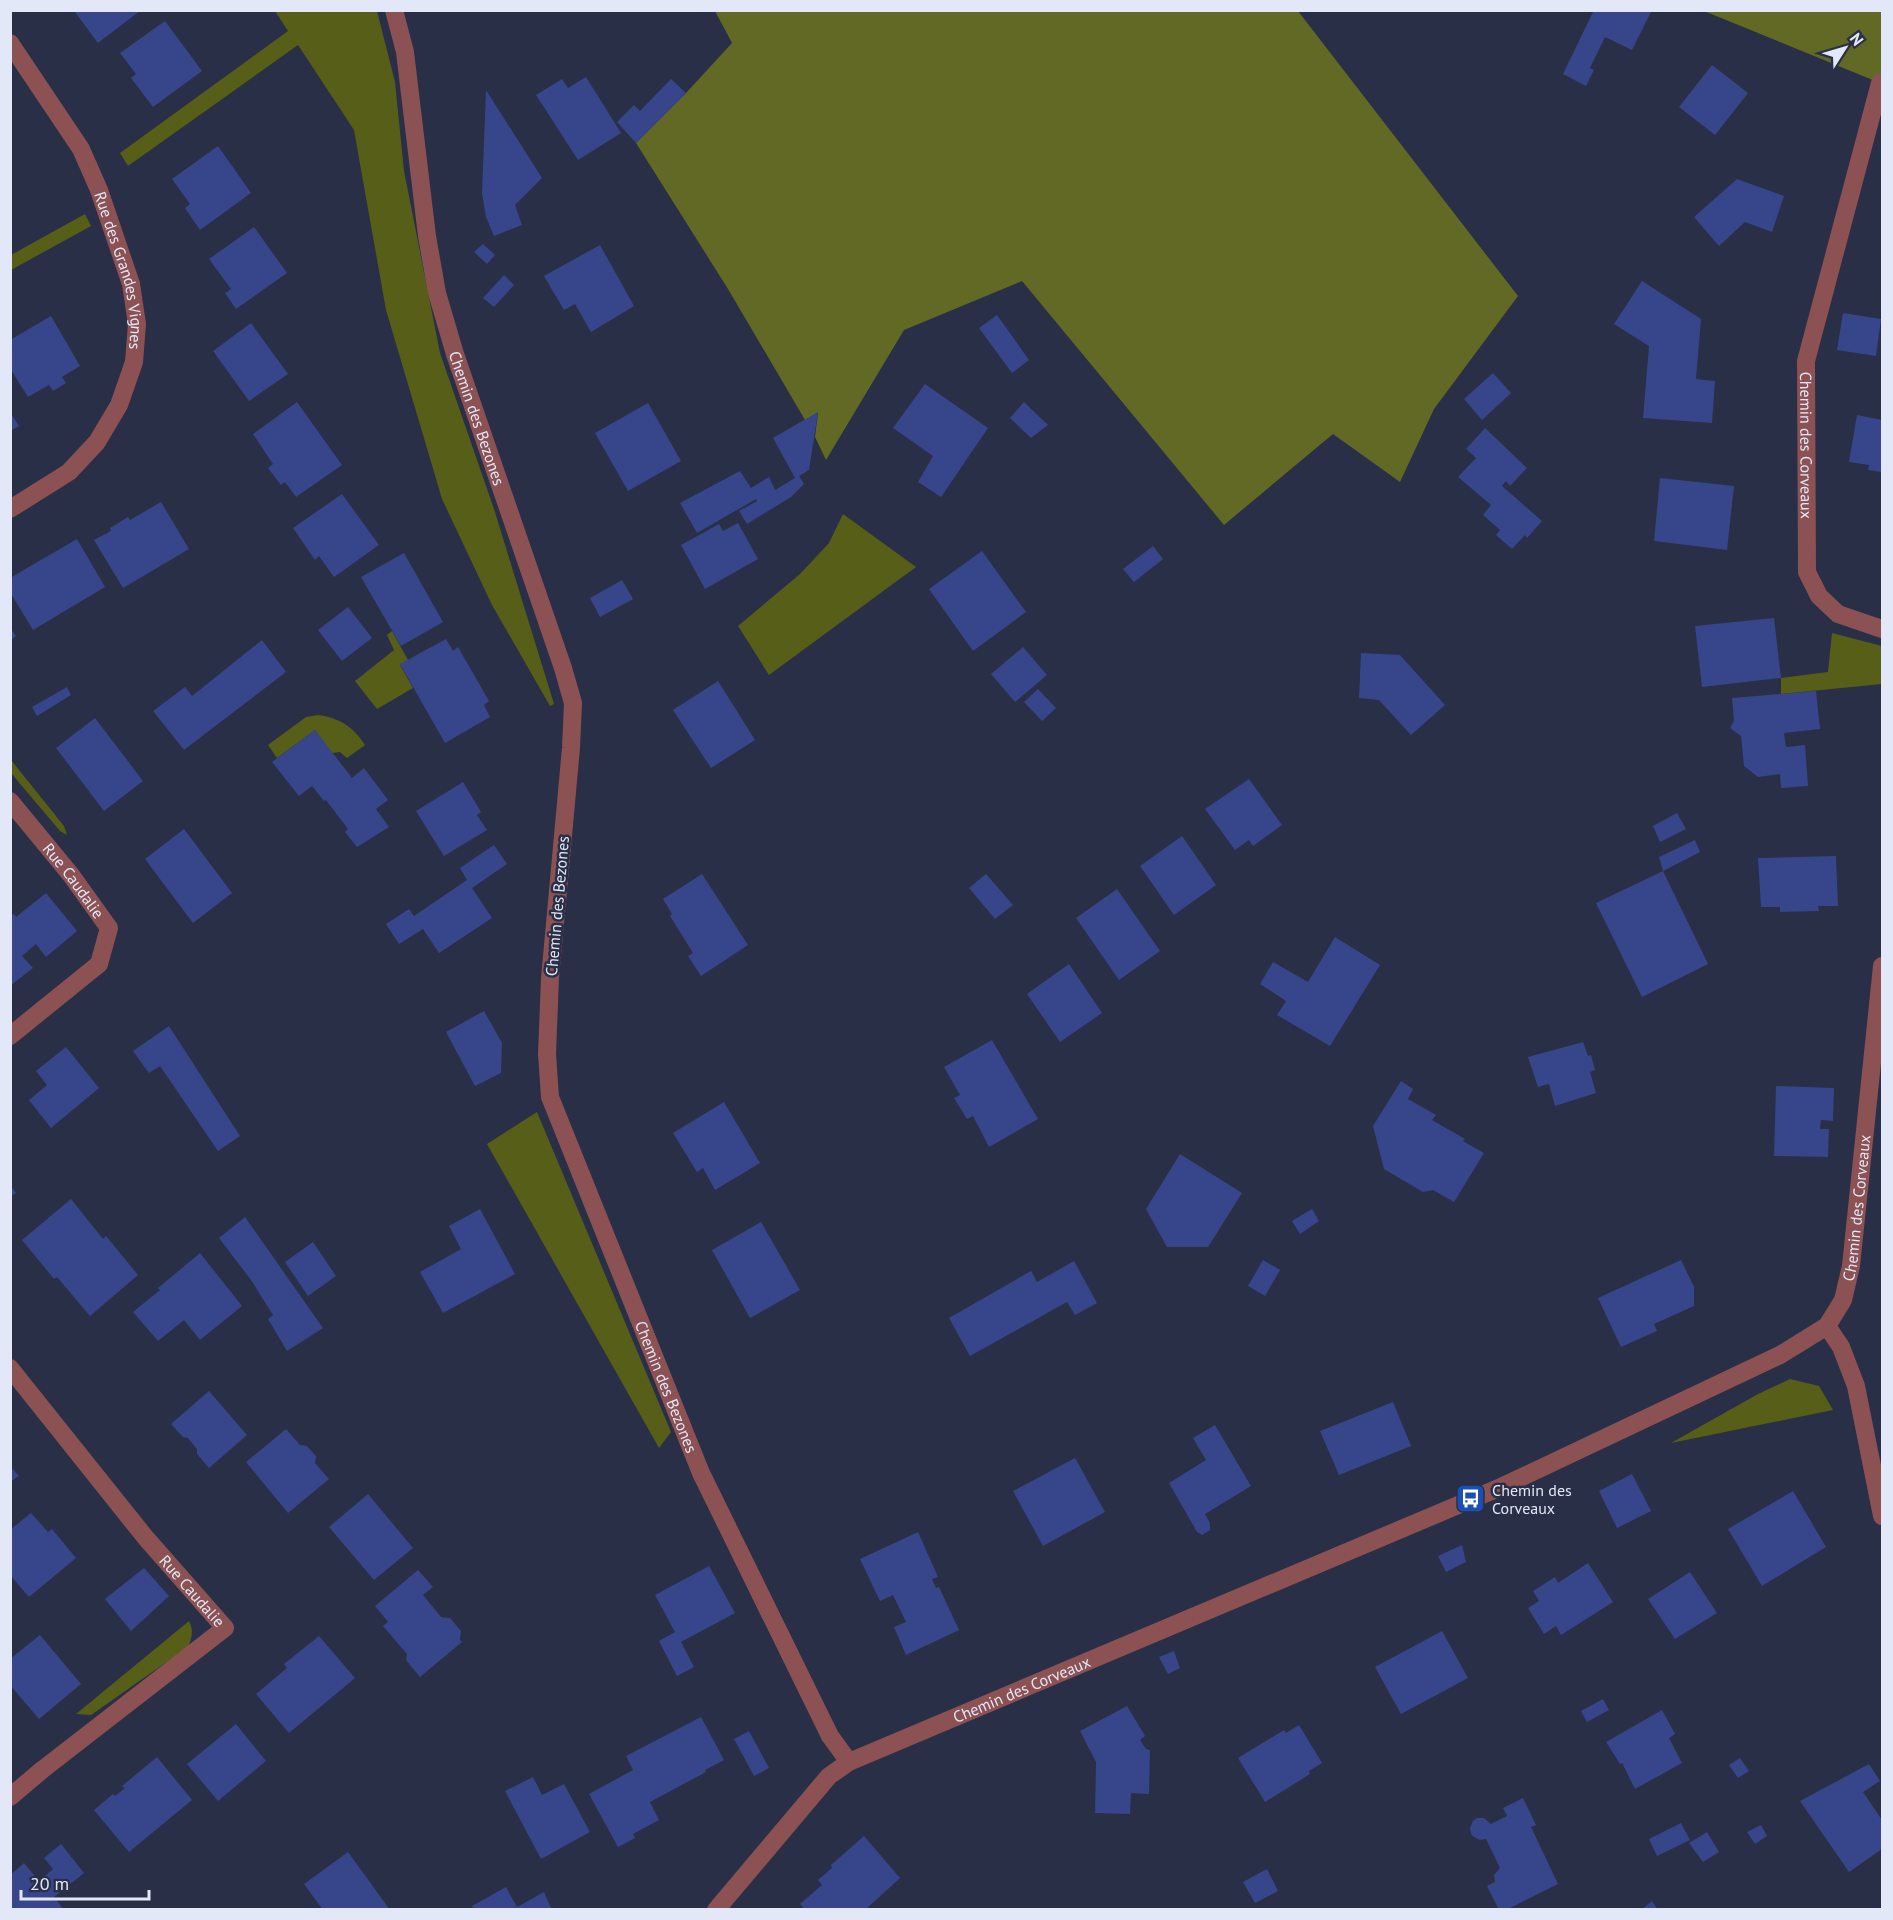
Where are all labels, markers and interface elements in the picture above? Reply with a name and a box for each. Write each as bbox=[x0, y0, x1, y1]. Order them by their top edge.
north arrow bbox=[1815, 18, 1875, 78]
text: N bbox=[1846, 29, 1868, 49]
street label: Rue des Grandes Vignes bbox=[90, 189, 147, 350]
street label: Chemin des Bezones bbox=[445, 348, 509, 488]
street label: Chemin des Corveaux bbox=[1796, 372, 1817, 519]
street label: Chemin des Bezones bbox=[541, 835, 573, 977]
street label: Rue Caudalie bbox=[39, 839, 109, 922]
street label: Chemin des Corveaux bbox=[1838, 1134, 1875, 1283]
street label: Chemin des Bezones bbox=[631, 1318, 702, 1456]
place label: Chemin des Corveaux bbox=[1492, 1480, 1572, 1518]
bus stop icon: Chemin des Corveaux bbox=[1455, 1483, 1487, 1515]
street label: Rue Caudalie bbox=[155, 1551, 229, 1631]
street label: Chemin des Corveaux bbox=[950, 1651, 1093, 1727]
scale bar bbox=[21, 1863, 148, 1901]
text: 20 m bbox=[30, 1872, 69, 1895]

